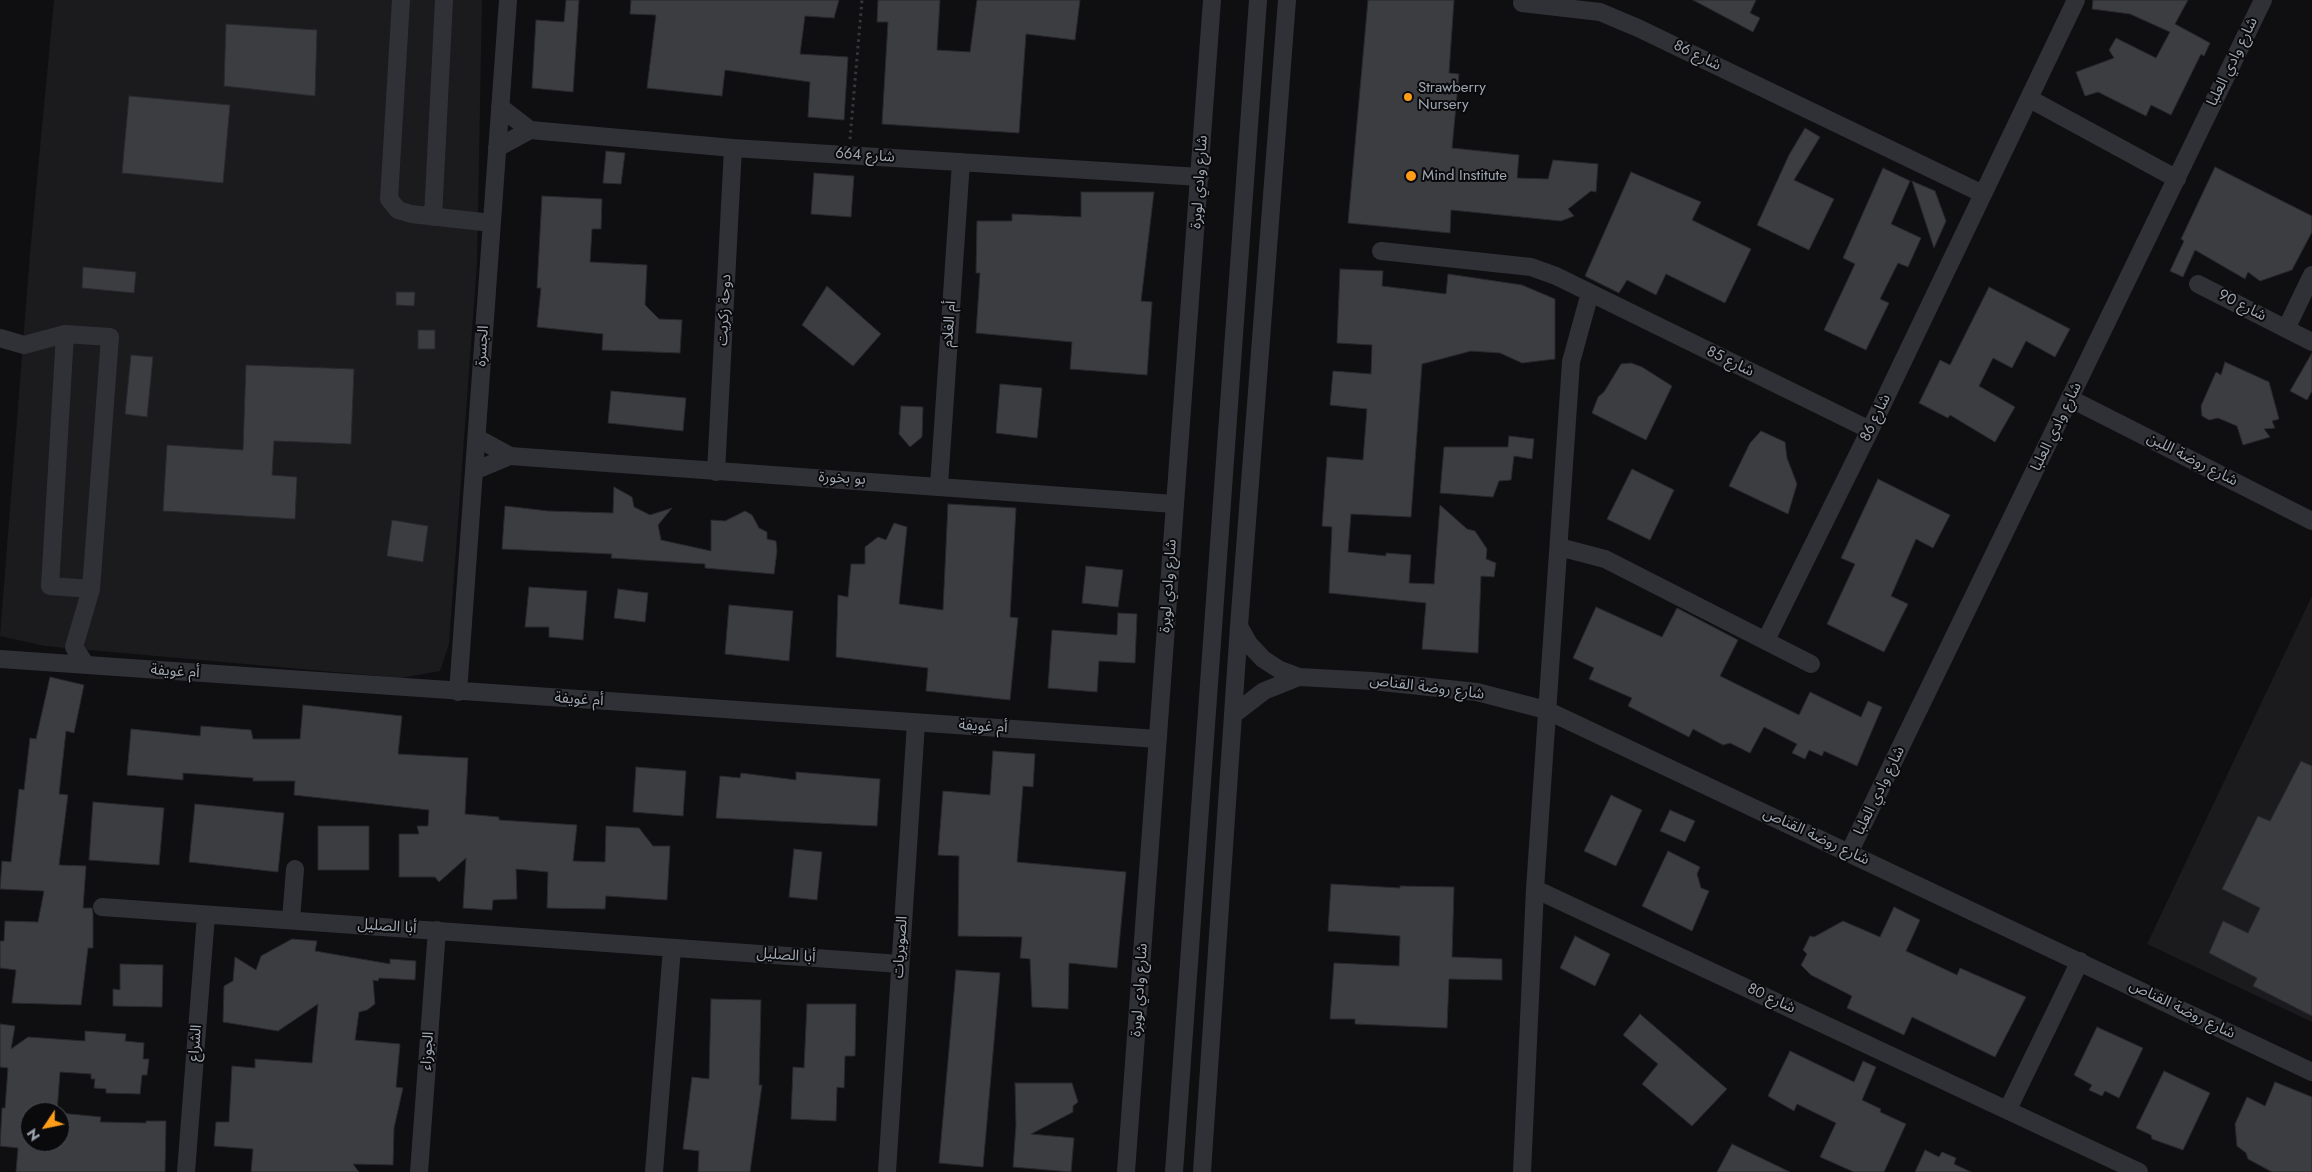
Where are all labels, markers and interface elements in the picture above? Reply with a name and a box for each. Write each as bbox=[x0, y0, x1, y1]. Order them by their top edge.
street label: شارع وادي العلبا bbox=[2204, 15, 2262, 109]
street label: شارع 86 bbox=[1670, 37, 1724, 75]
place label: Strawberry Nursery bbox=[1418, 79, 1486, 114]
marker: Strawberry Nursery bbox=[1402, 91, 1414, 103]
street label: شارع وادي لوبرة bbox=[1188, 135, 1212, 229]
street label: شارع 664 bbox=[835, 145, 895, 167]
place label: Mind Institute bbox=[1422, 167, 1507, 185]
marker: Mind Institute bbox=[1404, 169, 1418, 183]
street label: دوحة زكريت bbox=[714, 274, 736, 346]
street label: شارع 90 bbox=[2215, 286, 2269, 326]
street label: أم الغلام bbox=[939, 300, 961, 348]
street label: الجسرة bbox=[473, 325, 493, 367]
street label: شارع 85 bbox=[1703, 343, 1757, 381]
street label: شارع وادي العلبا bbox=[2028, 380, 2086, 474]
street label: شارع 86 bbox=[1857, 391, 1895, 445]
street label: شارع روضة اللبن bbox=[2144, 429, 2240, 491]
street label: بو بخورة bbox=[818, 469, 866, 489]
street label: شارع وادي لوبرة bbox=[1157, 539, 1181, 633]
street label: أم غويفة bbox=[150, 661, 200, 683]
street label: شارع روضة القناص bbox=[1369, 672, 1485, 704]
street label: أم غويفة bbox=[554, 689, 604, 711]
street label: أم غويفة bbox=[958, 716, 1008, 738]
street label: شارع وادي العلبا bbox=[1851, 744, 1909, 838]
street label: شارع روضة القناص bbox=[1760, 804, 1872, 870]
street label: الصويريات bbox=[890, 915, 912, 979]
street label: أبا الصليل bbox=[357, 916, 417, 938]
street label: شارع وادي لوبرة bbox=[1128, 943, 1152, 1037]
street label: أبا الصليل bbox=[756, 945, 816, 967]
street label: شارع روضة القناص bbox=[2126, 977, 2238, 1043]
street label: شارع 80 bbox=[1744, 980, 1798, 1018]
street label: الشراع bbox=[186, 1024, 206, 1062]
street label: الجوزاء bbox=[418, 1031, 438, 1071]
north arrow bbox=[20, 1102, 70, 1152]
text: N bbox=[22, 1125, 45, 1145]

